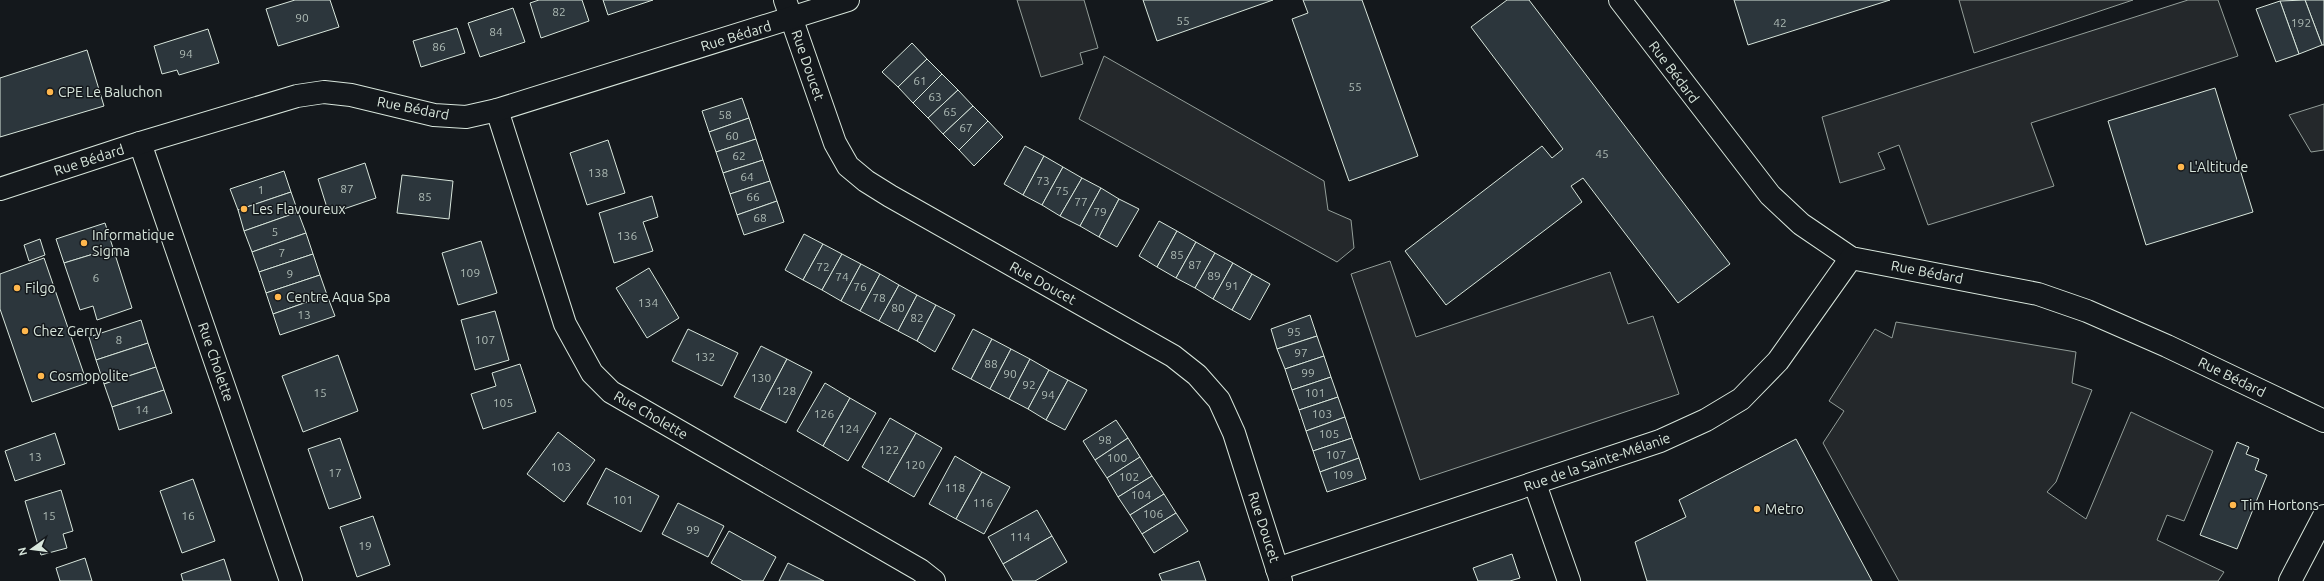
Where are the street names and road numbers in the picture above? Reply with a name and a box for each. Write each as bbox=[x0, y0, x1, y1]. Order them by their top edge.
street label: Rue Bédard bbox=[699, 18, 773, 54]
street label: Rue Doucet bbox=[788, 28, 828, 103]
street label: Rue Bédard bbox=[1646, 38, 1702, 106]
street label: Rue Bédard bbox=[376, 93, 450, 123]
street label: Rue Bédard bbox=[52, 141, 126, 179]
street label: Rue Bédard bbox=[1890, 257, 1964, 287]
street label: Rue Doucet bbox=[1007, 258, 1079, 308]
street label: Rue Cholette bbox=[195, 320, 237, 404]
street label: Rue Bédard bbox=[2196, 354, 2268, 400]
street label: Rue Cholette bbox=[611, 387, 691, 443]
street label: Rue de la Sainte-Mélanie bbox=[1522, 429, 1672, 495]
street label: Rue Doucet bbox=[1245, 490, 1283, 565]

